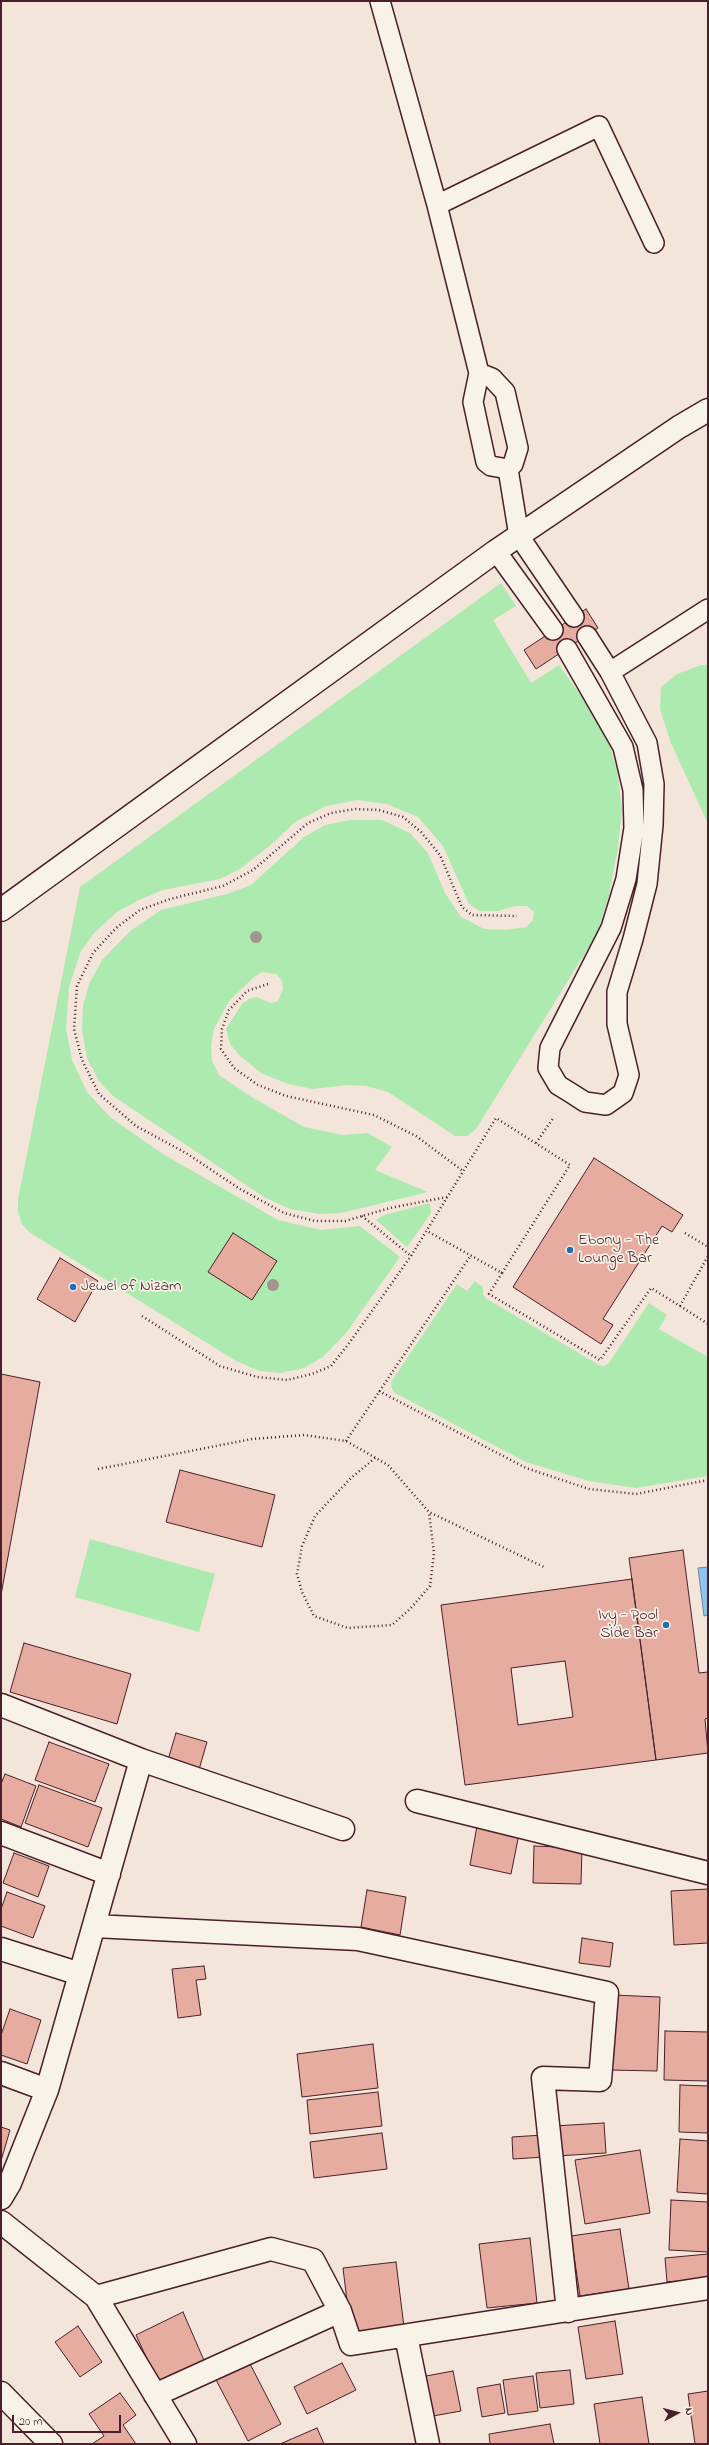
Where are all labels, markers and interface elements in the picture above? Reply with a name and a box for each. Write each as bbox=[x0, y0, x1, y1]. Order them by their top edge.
place label: Ebony - The Lounge Bar bbox=[578, 1231, 659, 1269]
marker: Ebony - The Lounge Bar bbox=[565, 1245, 575, 1255]
place label: Jewel of Nizam bbox=[81, 1277, 182, 1297]
marker: Jewel of Nizam bbox=[68, 1282, 78, 1292]
place label: Ivy - Pool Side Bar bbox=[598, 1606, 658, 1644]
marker: Ivy - Pool Side Bar bbox=[661, 1620, 671, 1630]
north arrow bbox=[657, 2393, 697, 2433]
scale bar bbox=[14, 2407, 123, 2433]
text: N bbox=[681, 2407, 697, 2416]
text: 20 m bbox=[19, 2413, 42, 2431]

